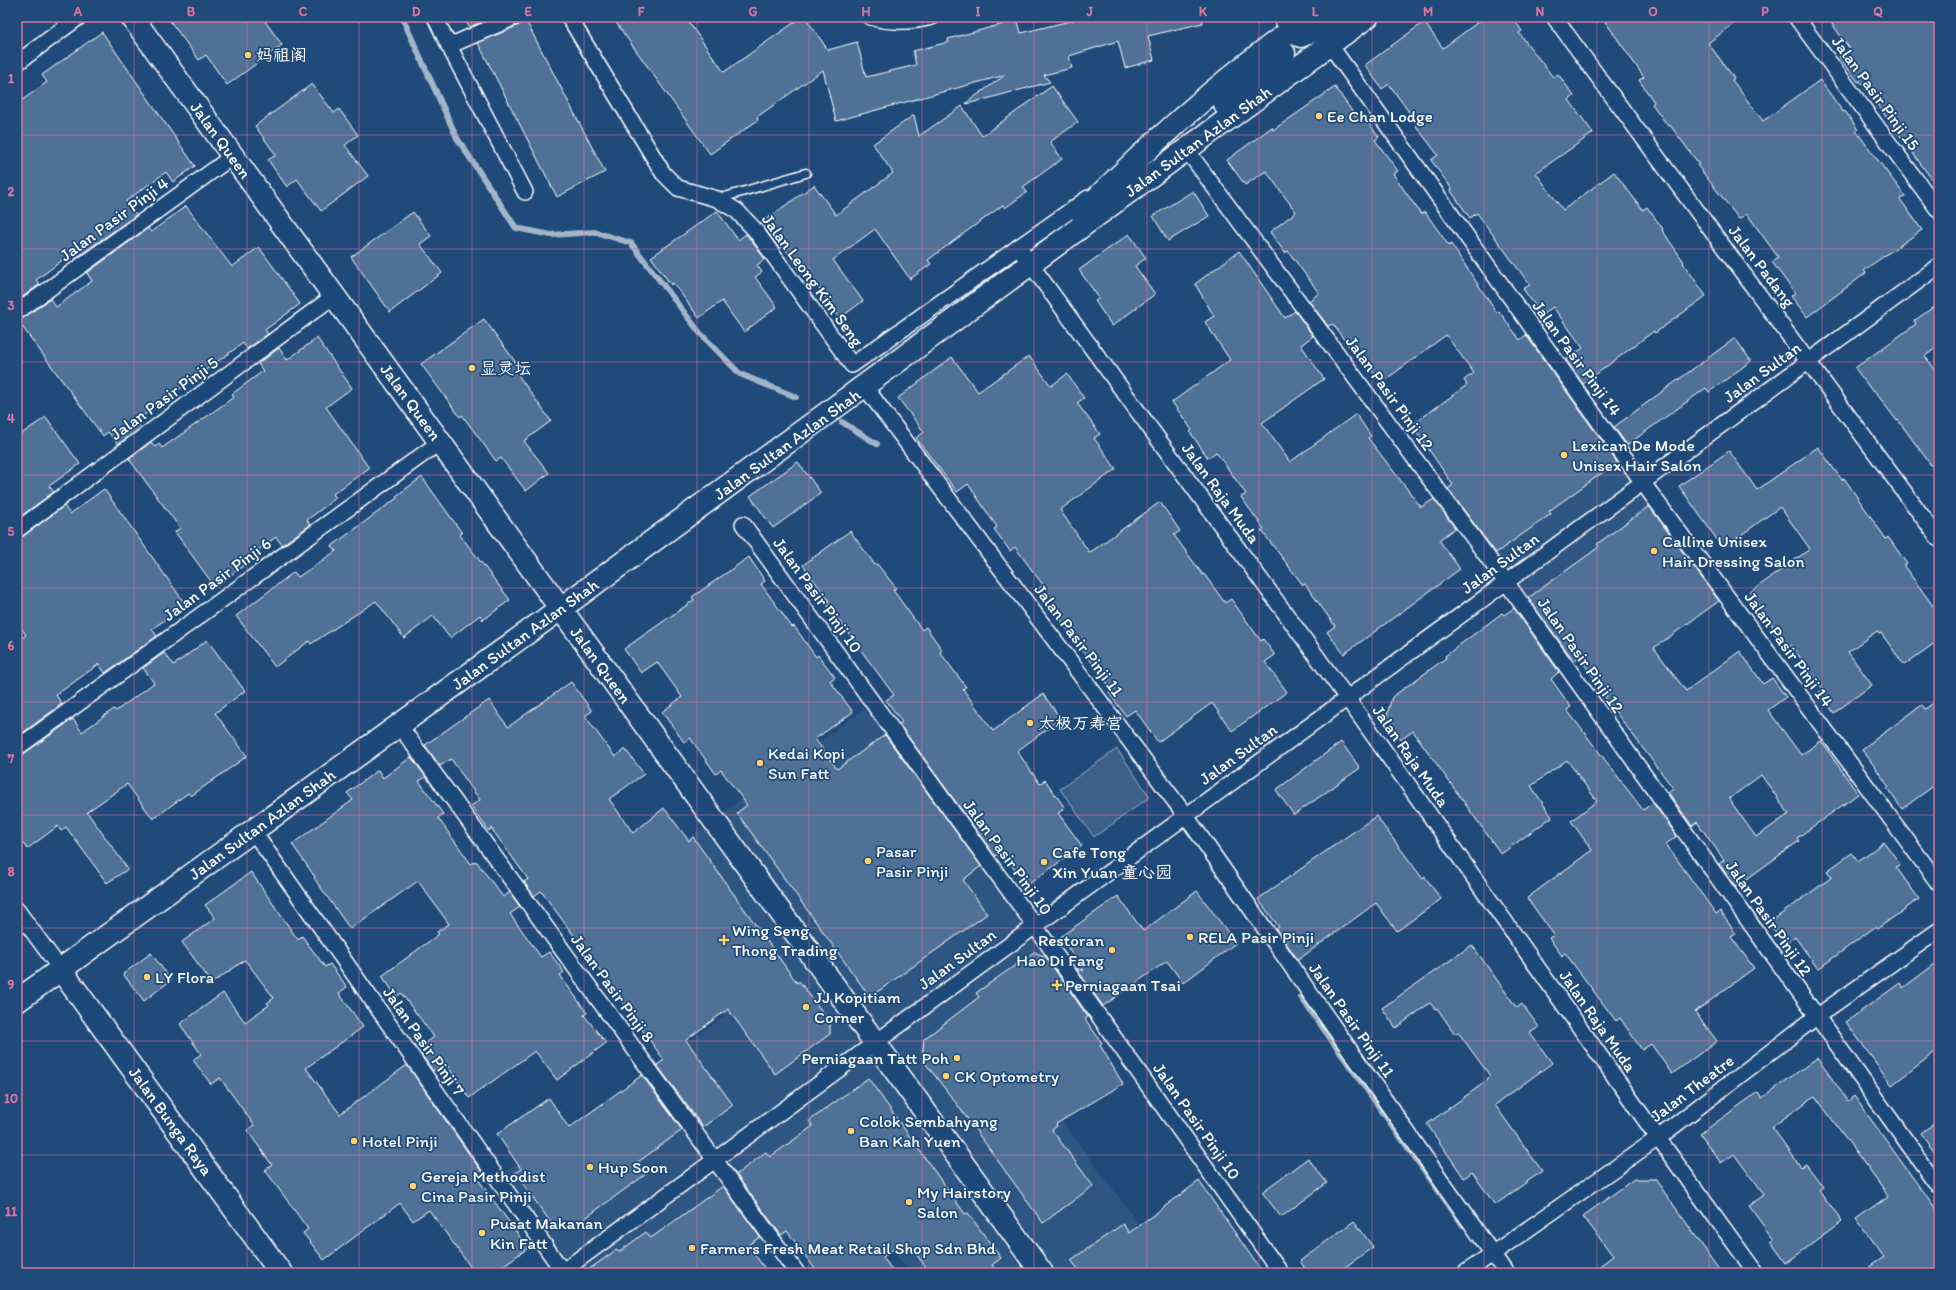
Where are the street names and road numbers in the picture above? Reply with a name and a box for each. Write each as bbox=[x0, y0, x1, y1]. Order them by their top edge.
street label: Jalan Pasir Pinji 15 bbox=[1828, 32, 1924, 154]
street label: Jalan Sultan Azlan Shah bbox=[1121, 81, 1276, 201]
street label: Jalan Queen bbox=[186, 98, 256, 183]
street label: Jalan Pasir Pinji 4 bbox=[56, 173, 172, 265]
street label: Jalan Leong Kim Seng bbox=[758, 210, 868, 351]
street label: Jalan Padang bbox=[1725, 221, 1800, 311]
street label: Jalan Pasir Pinji 14 bbox=[1528, 296, 1626, 420]
street label: Jalan Pasir Pinji 12 bbox=[1342, 332, 1438, 454]
street label: Jalan Sultan bbox=[1719, 337, 1805, 407]
street label: Jalan Pasir Pinji 5 bbox=[106, 352, 222, 444]
street label: Jalan Queen bbox=[376, 360, 446, 445]
street label: Jalan Sultan Azlan Shah bbox=[710, 384, 865, 504]
street label: Jalan Raja Muda bbox=[1178, 439, 1264, 547]
street label: Jalan Sultan bbox=[1457, 528, 1543, 598]
street label: Jalan Pasir Pinji 6 bbox=[159, 533, 275, 625]
street label: Jalan Pasir Pinji 10 bbox=[769, 533, 867, 657]
street label: Jalan Sultan Azlan Shah bbox=[448, 574, 603, 694]
street label: Jalan Pasir Pinji 11 bbox=[1030, 580, 1128, 700]
street label: Jalan Pasir Pinji 14 bbox=[1740, 587, 1838, 711]
street label: Jalan Pasir Pinji 12 bbox=[1534, 593, 1628, 717]
street label: Jalan Queen bbox=[566, 623, 636, 708]
street label: Jalan Raja Muda bbox=[1368, 701, 1454, 811]
street label: Jalan Sultan bbox=[1195, 719, 1281, 789]
street label: Jalan Sultan Azlan Shah bbox=[185, 764, 340, 884]
street label: Jalan Pasir Pinji 10 bbox=[959, 795, 1057, 919]
street label: Jalan Pasir Pinji 12 bbox=[1722, 856, 1816, 980]
street label: Jalan Sultan bbox=[914, 924, 1000, 994]
street label: Jalan Pasir Pinji 8 bbox=[567, 930, 659, 1046]
street label: Jalan Pasir Pinji 11 bbox=[1305, 959, 1399, 1081]
street label: Jalan Raja Muda bbox=[1555, 966, 1641, 1076]
street label: Jalan Pasir Pinji 7 bbox=[379, 983, 469, 1100]
street label: Jalan Theatre bbox=[1646, 1050, 1738, 1126]
street label: Jalan Pasir Pinji 10 bbox=[1149, 1059, 1245, 1183]
street label: Jalan Bunga Raya bbox=[125, 1063, 217, 1179]

